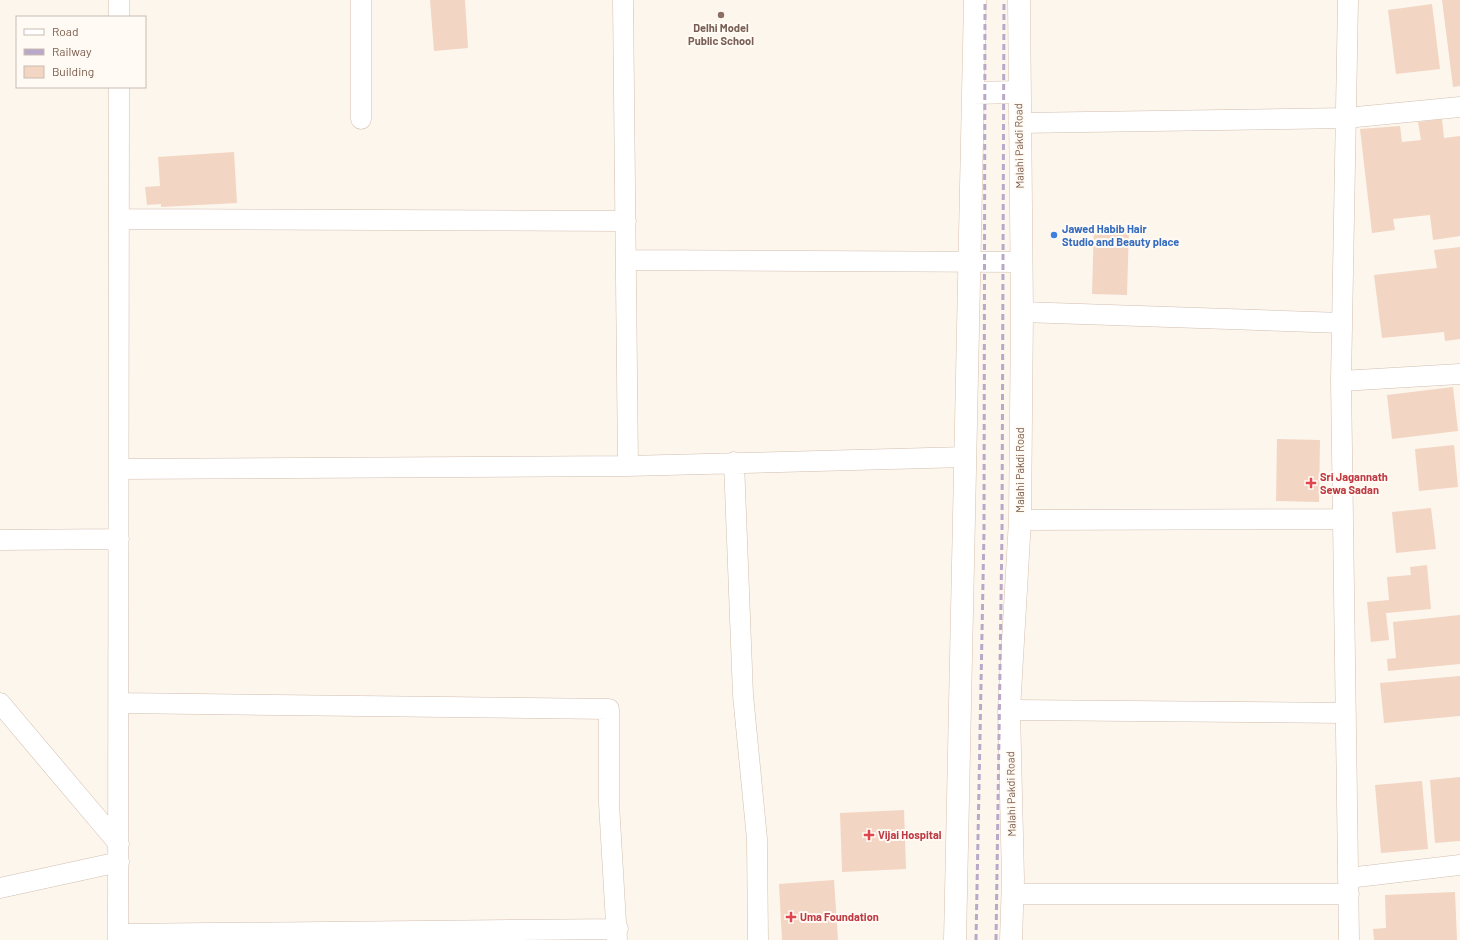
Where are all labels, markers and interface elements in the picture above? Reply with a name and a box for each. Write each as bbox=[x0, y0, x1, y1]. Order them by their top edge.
marker: Delhi Model Public School bbox=[716, 10, 726, 20]
legend bbox=[16, 16, 146, 88]
place label: Delhi Model Public School bbox=[688, 21, 754, 47]
text: Road bbox=[52, 24, 79, 38]
text: Railway bbox=[52, 44, 92, 58]
text: Building bbox=[52, 64, 94, 78]
street label: Malahi Pakdi Road bbox=[1011, 103, 1026, 189]
place label: Jawed Habib Hair Studio and Beauty place bbox=[1062, 222, 1179, 248]
marker: Jawed Habib Hair Studio and Beauty place bbox=[1049, 230, 1059, 240]
street label: Malahi Pakdi Road bbox=[1013, 427, 1026, 513]
place label: Sri Jagannath Sewa Sadan bbox=[1320, 470, 1388, 496]
marker: Sri Jagannath Sewa Sadan bbox=[1305, 477, 1317, 489]
street label: Malahi Pakdi Road bbox=[1003, 751, 1018, 837]
place label: Vijai Hospital bbox=[878, 828, 942, 841]
marker: Vijai Hospital bbox=[863, 829, 875, 841]
place label: Uma Foundation bbox=[800, 910, 879, 923]
marker: Uma Foundation bbox=[785, 911, 797, 923]

